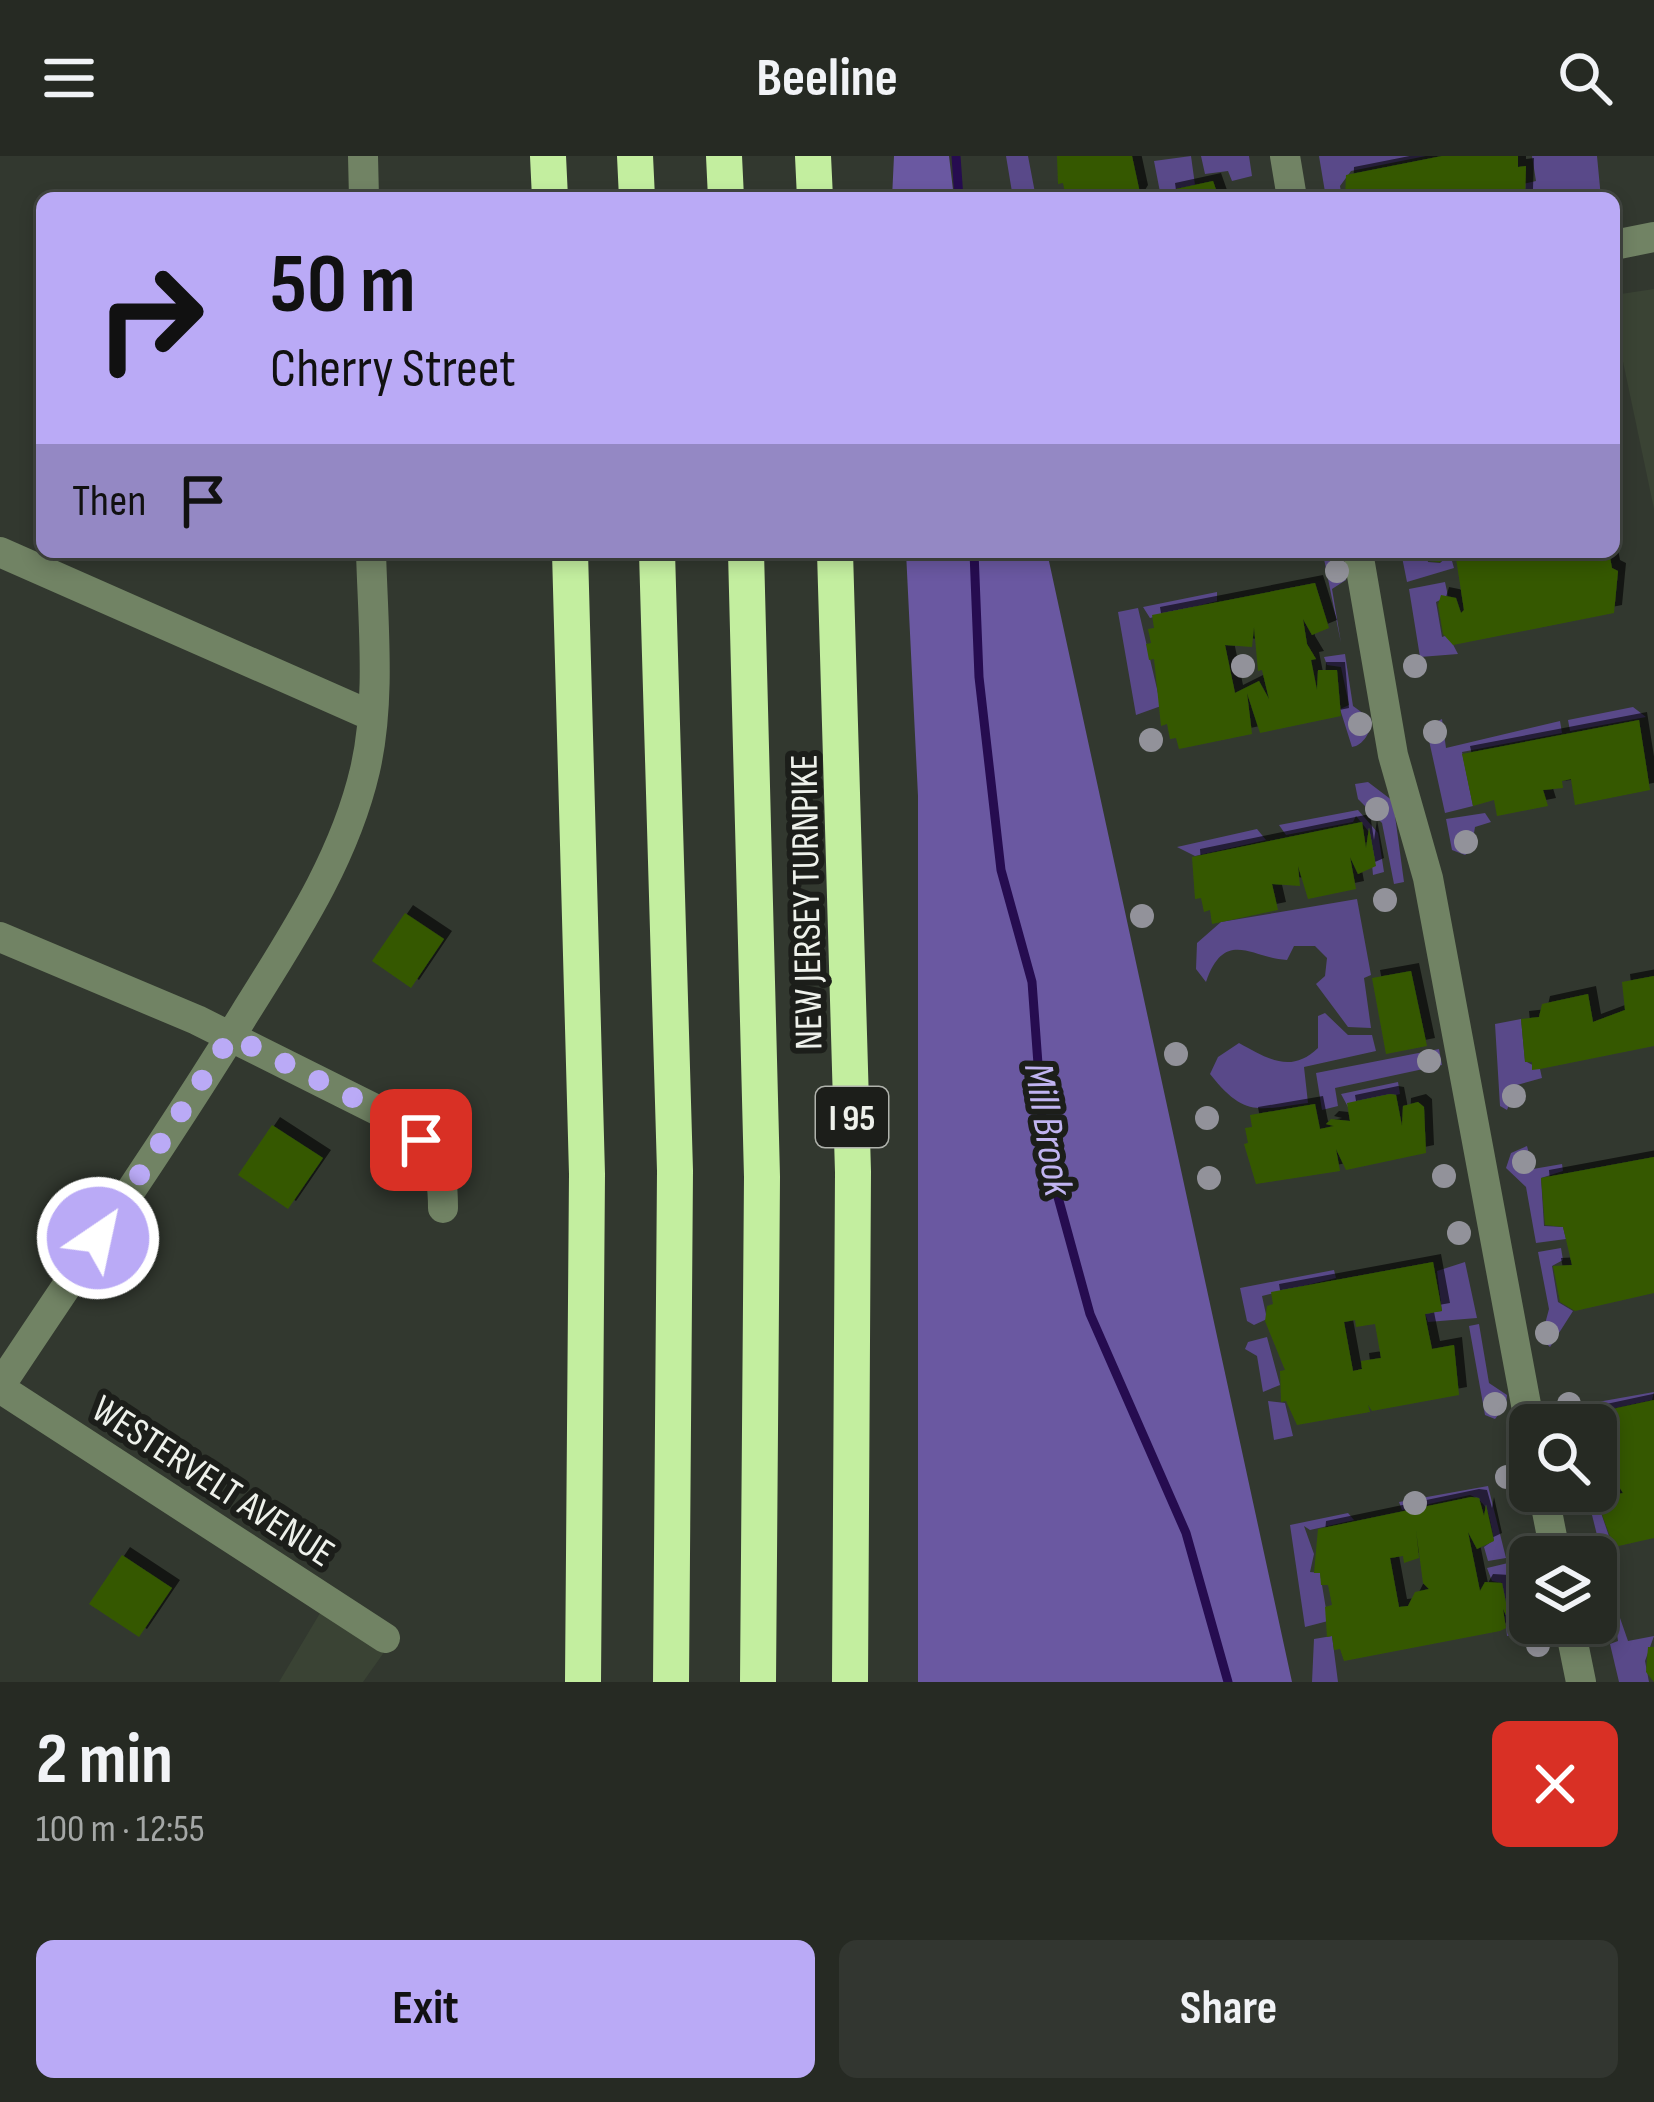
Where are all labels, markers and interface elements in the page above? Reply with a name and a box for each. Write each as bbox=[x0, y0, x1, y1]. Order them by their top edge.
icon: menu bbox=[36, 45, 102, 111]
icon: search bbox=[1552, 45, 1618, 111]
text: Beeline bbox=[756, 46, 898, 111]
text: 50 m bbox=[270, 235, 416, 336]
icon: right bbox=[72, 240, 228, 396]
text: Cherry Street bbox=[270, 337, 516, 402]
icon: arrive bbox=[170, 468, 236, 534]
text: Then bbox=[72, 474, 146, 529]
street label: NEW JERSEY TURNPIKE bbox=[781, 754, 834, 1050]
water label: Mill Brook bbox=[1012, 1060, 1083, 1201]
road number: I 95 bbox=[816, 1087, 888, 1147]
pin bbox=[370, 1089, 472, 1191]
icon: arrive bbox=[388, 1107, 454, 1173]
position arrow bbox=[35, 1175, 161, 1301]
street label: WESTERVELT AVENUE bbox=[83, 1386, 343, 1578]
map controls bbox=[1509, 1404, 1617, 1644]
button: search bbox=[1509, 1404, 1617, 1512]
button: layers bbox=[1509, 1536, 1617, 1644]
text: 2 min bbox=[36, 1717, 173, 1804]
button: close bbox=[1492, 1721, 1618, 1847]
text: 100 m · 12:55 bbox=[36, 1806, 205, 1853]
button: Exit bbox=[36, 1940, 815, 2078]
button: Share bbox=[839, 1940, 1618, 2078]

